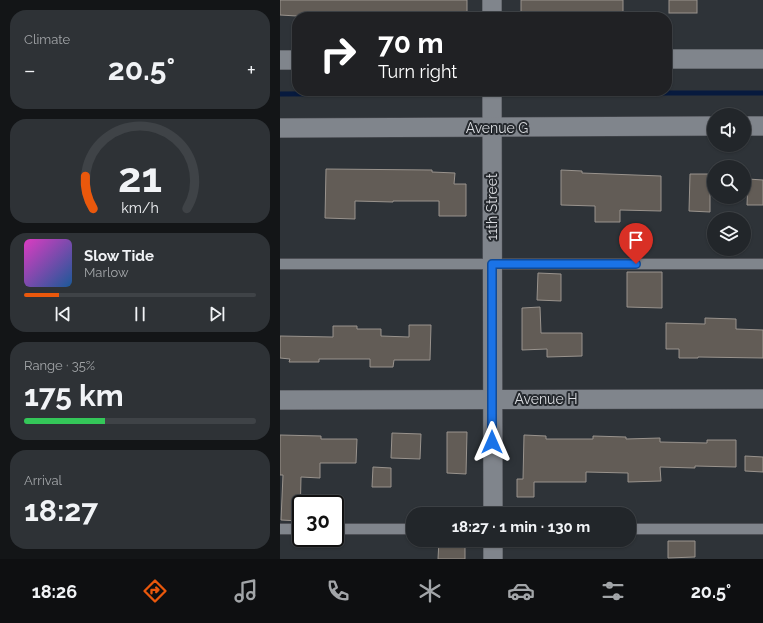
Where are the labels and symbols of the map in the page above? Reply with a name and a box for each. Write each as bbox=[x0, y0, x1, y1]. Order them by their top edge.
street label: Avenue G bbox=[466, 120, 528, 136]
street label: 11th Street bbox=[484, 173, 500, 241]
pin bbox=[619, 223, 653, 264]
street label: Avenue H bbox=[514, 391, 578, 407]
position arrow bbox=[471, 421, 513, 463]
speed limit sign: 30 bbox=[292, 495, 344, 547]

